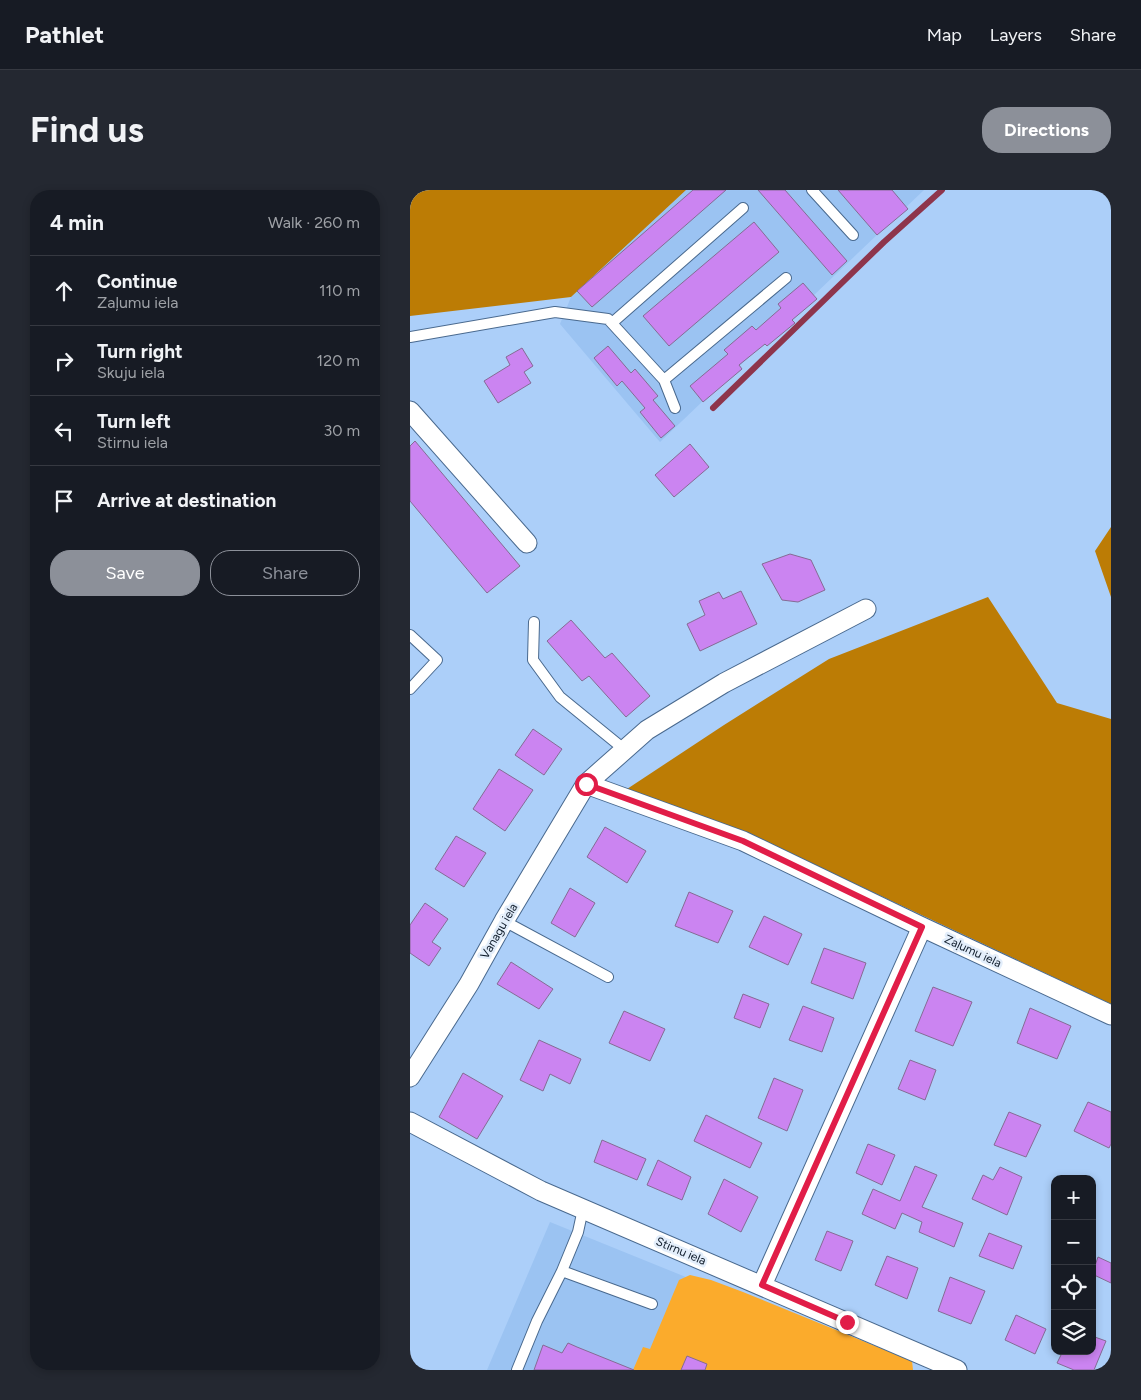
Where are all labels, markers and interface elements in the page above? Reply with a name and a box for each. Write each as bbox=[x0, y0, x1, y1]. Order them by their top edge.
text: Pathlet bbox=[25, 20, 104, 49]
text: Map bbox=[927, 24, 962, 46]
text: Layers bbox=[990, 24, 1042, 46]
text: Share bbox=[1070, 24, 1116, 46]
button: Directions bbox=[982, 107, 1111, 153]
text: Find us bbox=[30, 109, 144, 151]
text: 4 min bbox=[50, 210, 104, 235]
text: Walk · 260 m bbox=[268, 213, 360, 232]
text: Continue bbox=[97, 270, 177, 293]
icon: ahead bbox=[50, 277, 78, 305]
text: 110 m bbox=[319, 281, 360, 300]
text: Zaļumu iela bbox=[97, 293, 179, 312]
text: Turn right bbox=[97, 340, 183, 363]
icon: right bbox=[50, 347, 78, 375]
text: 120 m bbox=[317, 351, 360, 370]
text: Skuju iela bbox=[97, 363, 165, 382]
text: Turn left bbox=[97, 410, 171, 433]
icon: left bbox=[50, 417, 78, 445]
text: 30 m bbox=[323, 421, 360, 440]
text: Stirnu iela bbox=[97, 433, 168, 452]
icon: arrive bbox=[50, 487, 78, 515]
text: Arrive at destination bbox=[97, 489, 276, 512]
button: Save bbox=[50, 550, 200, 596]
button: Share bbox=[210, 550, 360, 596]
route start bbox=[575, 773, 598, 796]
street label: Vanagu iela bbox=[478, 901, 520, 961]
street label: Zaļumu iela bbox=[942, 932, 1004, 970]
map controls bbox=[1051, 1175, 1096, 1355]
button: + bbox=[1051, 1175, 1096, 1220]
button: − bbox=[1051, 1220, 1096, 1265]
street label: Stirnu iela bbox=[654, 1234, 708, 1268]
button: locate bbox=[1051, 1265, 1096, 1310]
button: layers bbox=[1051, 1310, 1096, 1355]
route end bbox=[836, 1311, 859, 1334]

